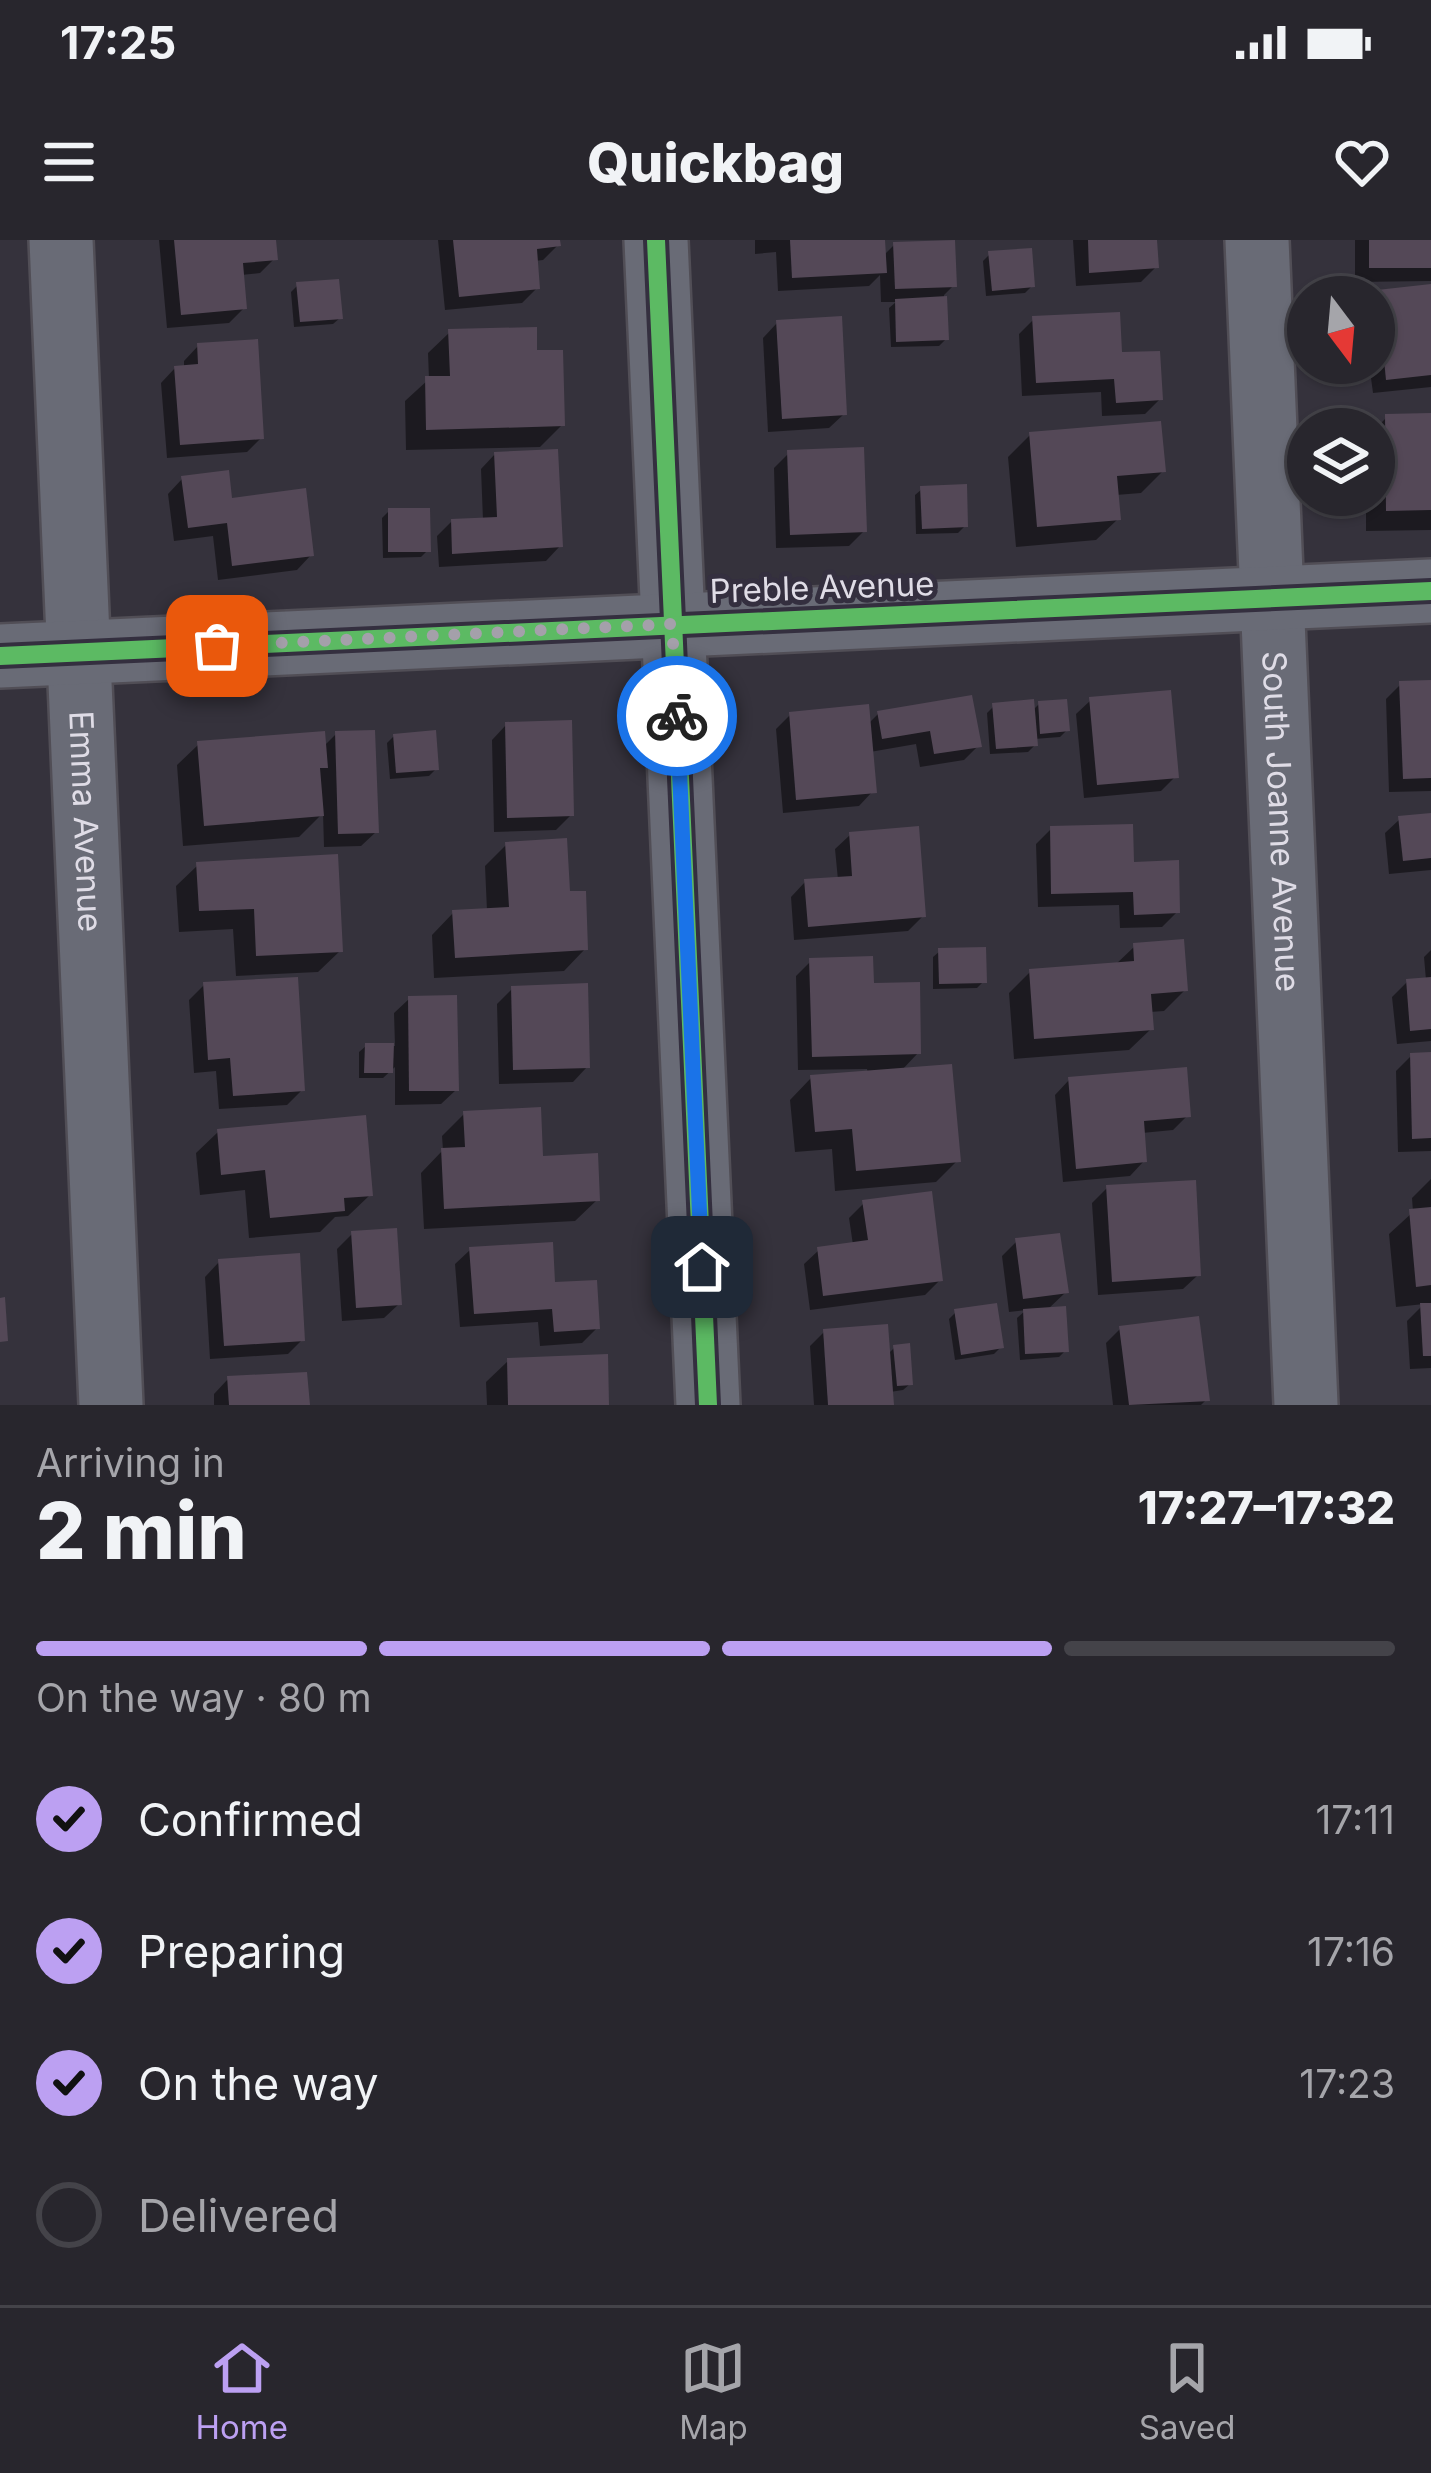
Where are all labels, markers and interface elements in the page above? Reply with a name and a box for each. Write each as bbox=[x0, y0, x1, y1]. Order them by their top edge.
text: 17:25 bbox=[60, 15, 176, 70]
icon: menu bbox=[36, 129, 102, 195]
icon: heart bbox=[1329, 129, 1395, 195]
text: Quickbag bbox=[587, 130, 844, 195]
north arrow bbox=[1287, 276, 1395, 384]
map controls bbox=[1287, 276, 1395, 516]
button: layers bbox=[1287, 408, 1395, 516]
street label: Preble Avenue bbox=[709, 563, 935, 611]
pin bbox=[166, 595, 268, 697]
icon: bag bbox=[184, 613, 250, 679]
street label: South Joanne Avenue bbox=[1254, 650, 1309, 993]
courier bbox=[617, 656, 737, 776]
icon: bike bbox=[644, 683, 710, 749]
street label: Emma Avenue bbox=[61, 710, 111, 933]
pin bbox=[651, 1216, 753, 1318]
icon: home bbox=[669, 1234, 735, 1300]
text: Arriving in bbox=[36, 1439, 225, 1486]
text: 17:27–17:32 bbox=[1138, 1480, 1395, 1535]
text: 2 min bbox=[36, 1483, 247, 1578]
text: On the way · 80 m bbox=[36, 1674, 372, 1721]
icon: check bbox=[36, 1786, 102, 1852]
text: Confirmed bbox=[138, 1792, 363, 1847]
text: 17:11 bbox=[1315, 1796, 1395, 1843]
icon: check bbox=[36, 1918, 102, 1984]
text: Preparing bbox=[138, 1924, 345, 1979]
text: 17:16 bbox=[1307, 1928, 1395, 1975]
icon: check bbox=[36, 2050, 102, 2116]
text: On the way bbox=[138, 2056, 379, 2111]
text: 17:23 bbox=[1299, 2060, 1395, 2107]
text: Delivered bbox=[138, 2188, 339, 2243]
tab: Home bbox=[196, 2335, 288, 2447]
tab: Map bbox=[679, 2335, 748, 2447]
tab: Saved bbox=[1139, 2335, 1235, 2447]

